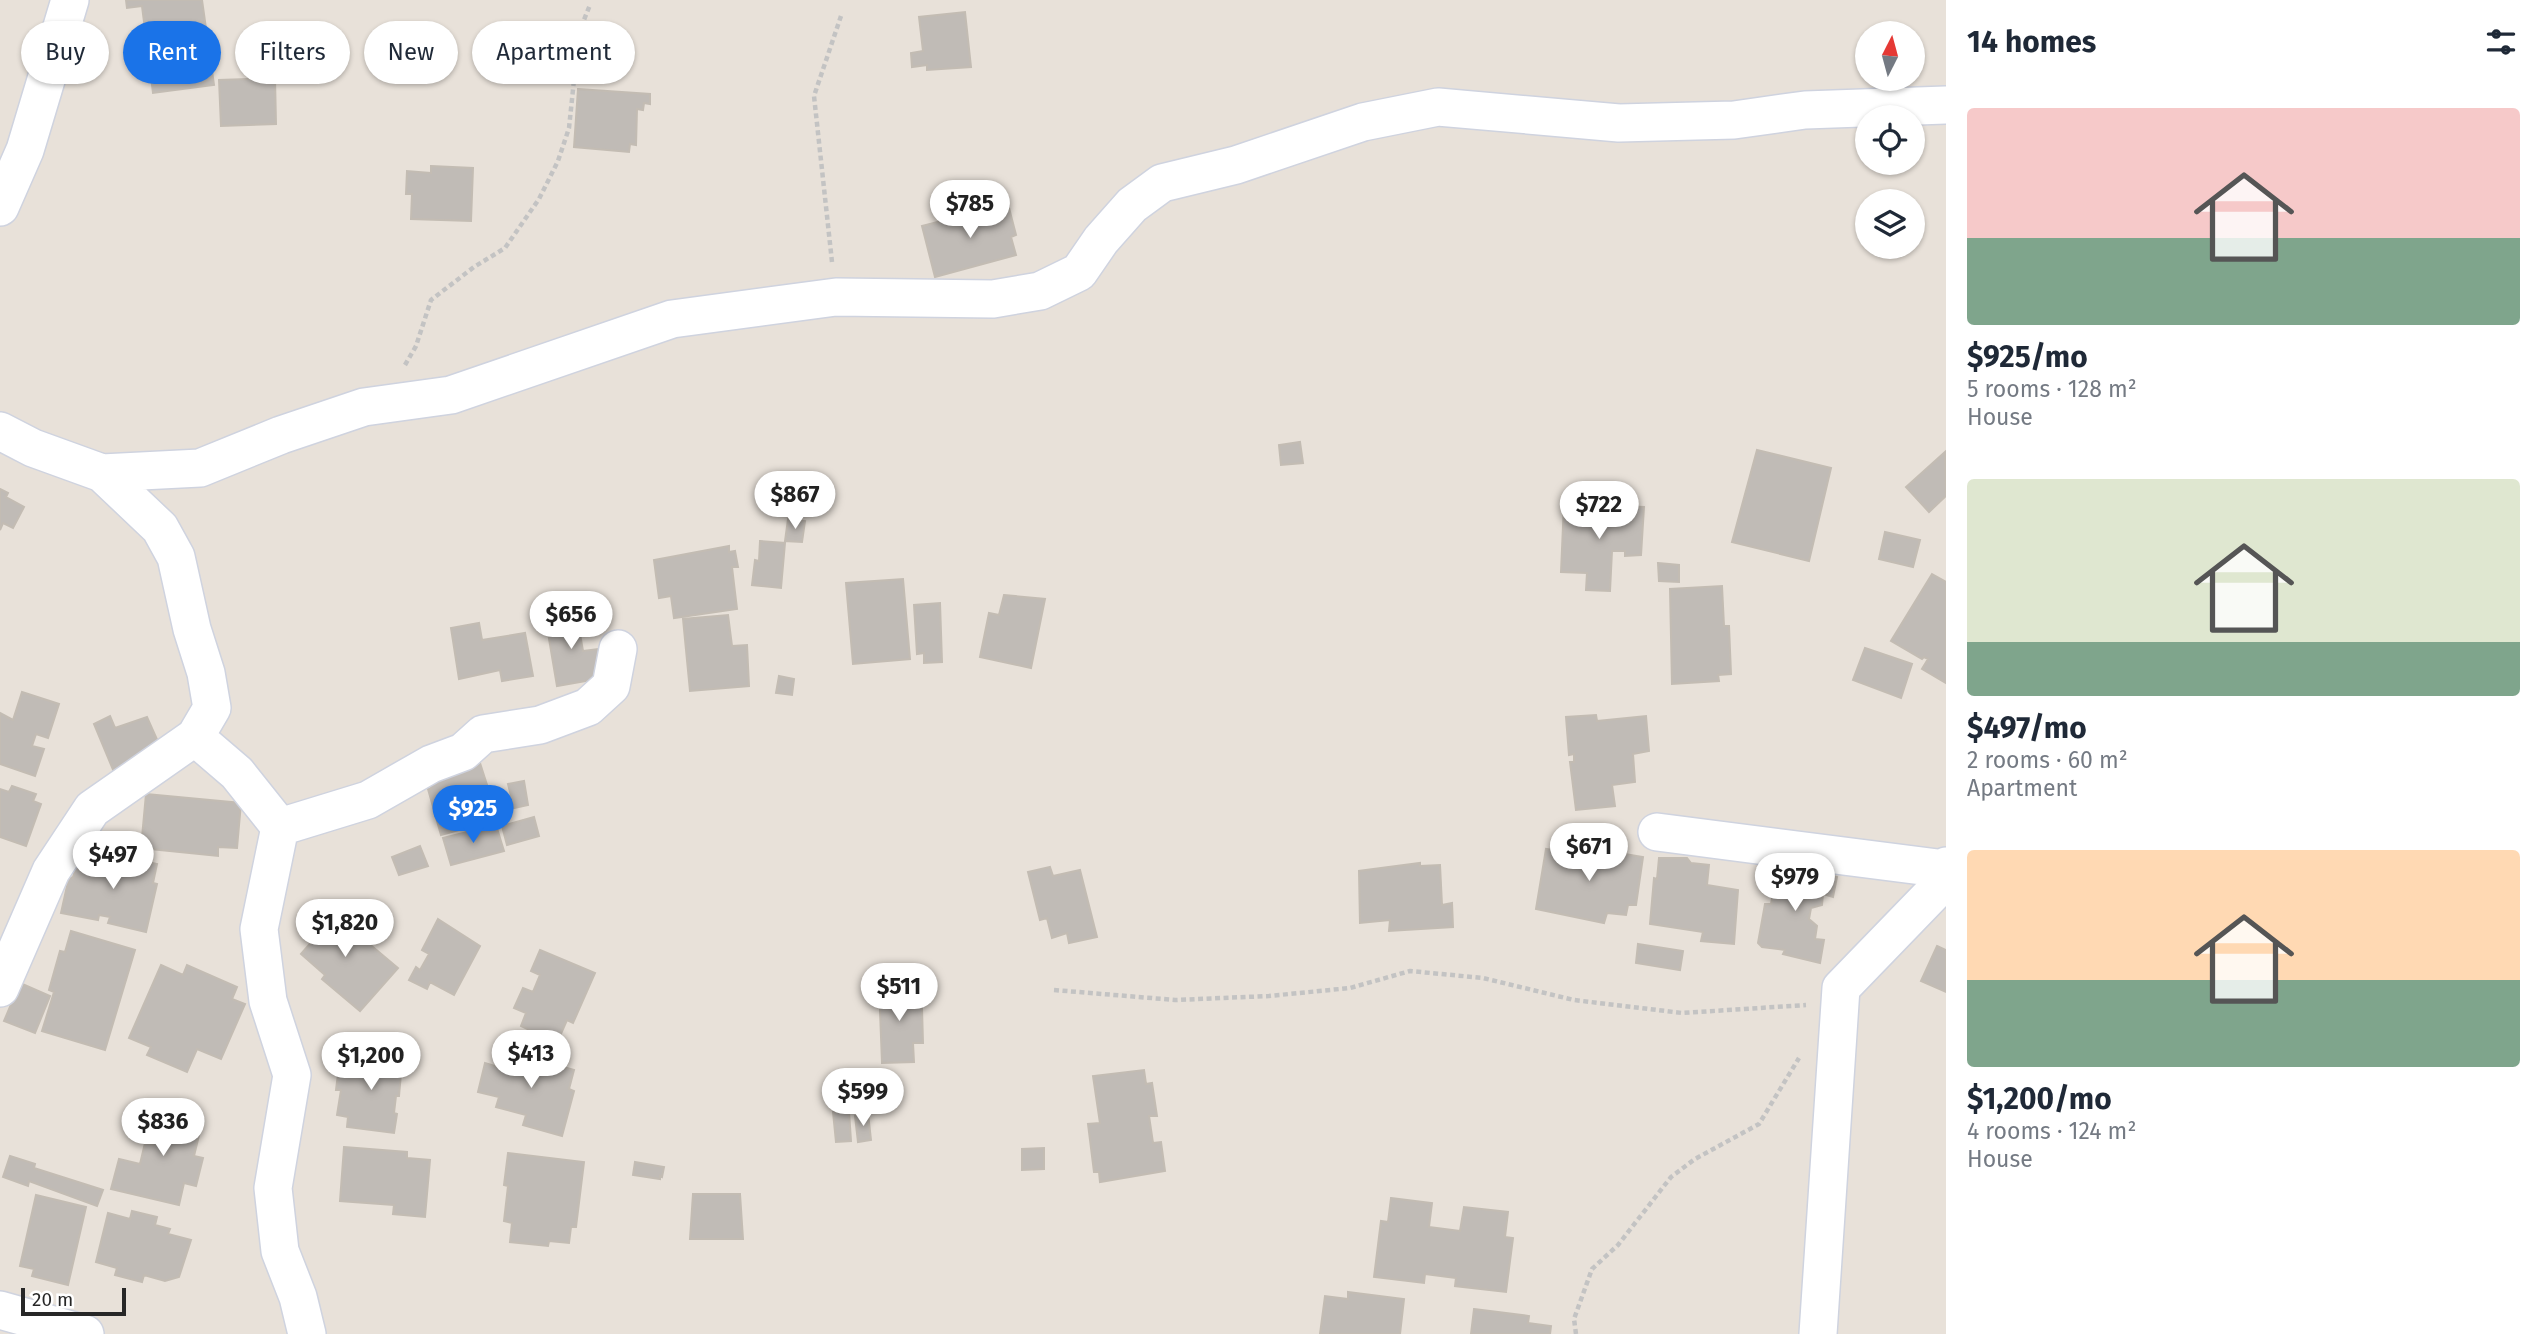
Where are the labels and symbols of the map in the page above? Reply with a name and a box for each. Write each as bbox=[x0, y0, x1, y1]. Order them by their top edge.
north arrow bbox=[1855, 21, 1925, 91]
pin: $785 bbox=[929, 180, 1011, 240]
pin: $867 bbox=[754, 472, 836, 531]
pin: $722 bbox=[1558, 482, 1640, 541]
pin: $656 bbox=[530, 592, 612, 651]
pin: $925 bbox=[432, 786, 514, 845]
pin: $671 bbox=[1548, 824, 1630, 883]
pin: $497 bbox=[72, 832, 154, 891]
pin: $979 bbox=[1754, 853, 1836, 913]
pin: $1,820 bbox=[288, 900, 402, 959]
pin: $511 bbox=[858, 964, 940, 1023]
pin: $413 bbox=[490, 1030, 572, 1090]
pin: $1,200 bbox=[314, 1032, 428, 1092]
pin: $599 bbox=[822, 1068, 904, 1128]
pin: $836 bbox=[122, 1098, 204, 1158]
scale bar bbox=[21, 1285, 126, 1317]

